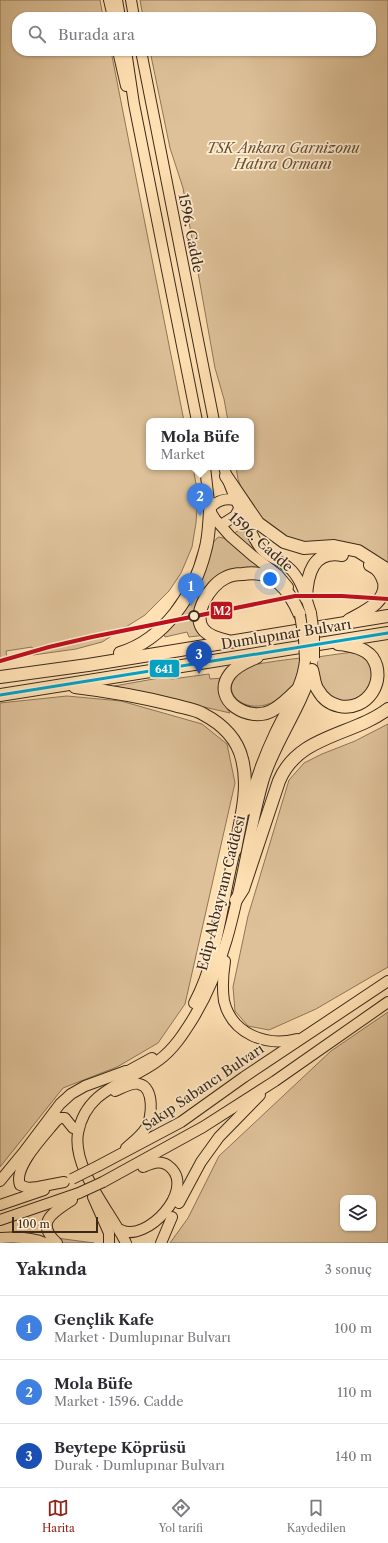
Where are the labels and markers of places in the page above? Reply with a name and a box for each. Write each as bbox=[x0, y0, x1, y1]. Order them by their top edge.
pin: 2 bbox=[187, 483, 213, 516]
pin: 1 bbox=[178, 573, 204, 606]
unlabelled marker bbox=[188, 610, 200, 622]
pin: 3 bbox=[186, 641, 212, 674]

